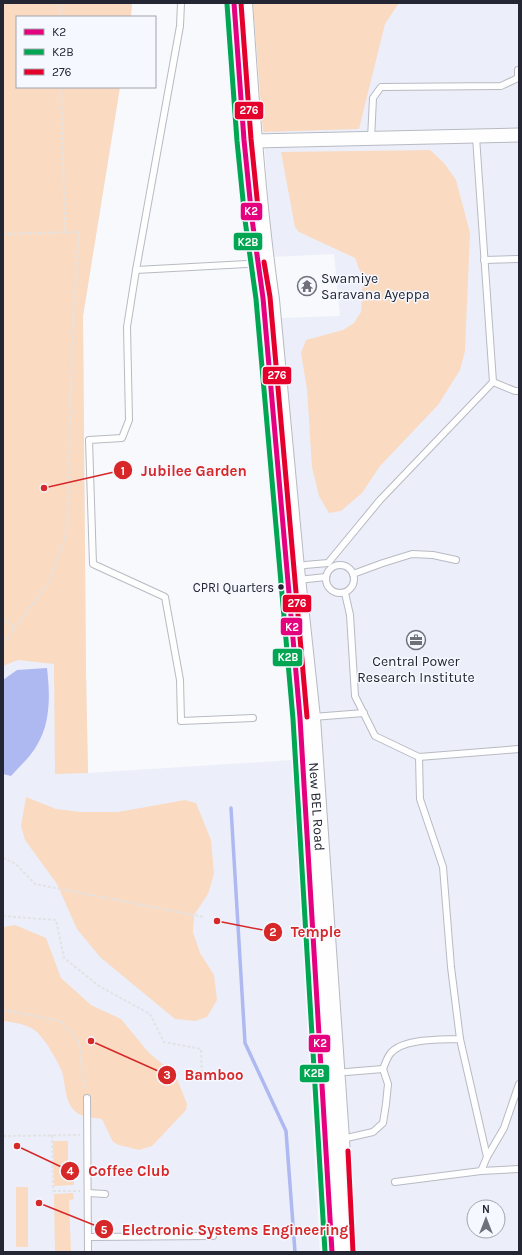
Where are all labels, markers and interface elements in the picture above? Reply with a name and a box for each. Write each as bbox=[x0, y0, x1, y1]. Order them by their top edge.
legend bbox=[16, 16, 156, 88]
text: K2 bbox=[52, 25, 66, 39]
text: K2B bbox=[52, 45, 74, 59]
text: 276 bbox=[52, 65, 72, 79]
line badge: 276 bbox=[234, 101, 264, 120]
text: 276 bbox=[240, 104, 259, 117]
line badge: K2 bbox=[240, 202, 263, 221]
text: K2 bbox=[244, 205, 258, 218]
line badge: K2B bbox=[233, 232, 263, 251]
text: K2B bbox=[238, 236, 258, 249]
place label: Swamiye Saravana Ayeppa bbox=[321, 270, 430, 303]
temple icon: Swamiye Saravana Ayeppa bbox=[296, 275, 318, 297]
line badge: 276 bbox=[262, 366, 292, 385]
text: 276 bbox=[268, 369, 287, 382]
callout: Jubilee Garden bbox=[113, 457, 255, 484]
text: Jubilee Garden bbox=[141, 462, 247, 480]
text: 1 bbox=[121, 464, 125, 478]
place label: CPRI Quarters bbox=[193, 580, 274, 595]
marker: CPRI Quarters bbox=[276, 582, 286, 592]
line badge: 276 bbox=[282, 594, 312, 613]
text: 276 bbox=[288, 597, 307, 610]
line badge: K2 bbox=[280, 617, 303, 636]
text: K2 bbox=[285, 621, 299, 634]
office icon: Central Power Research Institute bbox=[405, 629, 427, 651]
line badge: K2B bbox=[272, 648, 303, 667]
text: K2B bbox=[278, 651, 298, 664]
place label: Central Power Research Institute bbox=[357, 653, 475, 686]
street label: New BEL Road bbox=[305, 762, 328, 851]
callout: Temple bbox=[263, 918, 350, 945]
text: Temple bbox=[291, 923, 341, 941]
text: 2 bbox=[269, 925, 277, 939]
line badge: K2 bbox=[308, 1034, 331, 1053]
text: K2 bbox=[313, 1037, 327, 1050]
callout: Bamboo bbox=[157, 1061, 252, 1088]
line badge: K2B bbox=[299, 1064, 330, 1083]
text: Bamboo bbox=[185, 1066, 243, 1084]
text: K2B bbox=[304, 1067, 324, 1080]
text: 3 bbox=[163, 1068, 171, 1082]
callout: Coffee Club bbox=[60, 1157, 178, 1184]
text: Coffee Club bbox=[88, 1162, 170, 1180]
text: 4 bbox=[66, 1164, 74, 1178]
north arrow bbox=[466, 1199, 506, 1239]
text: N bbox=[482, 1203, 490, 1216]
callout: Electronic Systems Engineering bbox=[94, 1216, 356, 1243]
text: Electronic Systems Engineering bbox=[122, 1221, 348, 1239]
text: 5 bbox=[101, 1223, 108, 1237]

